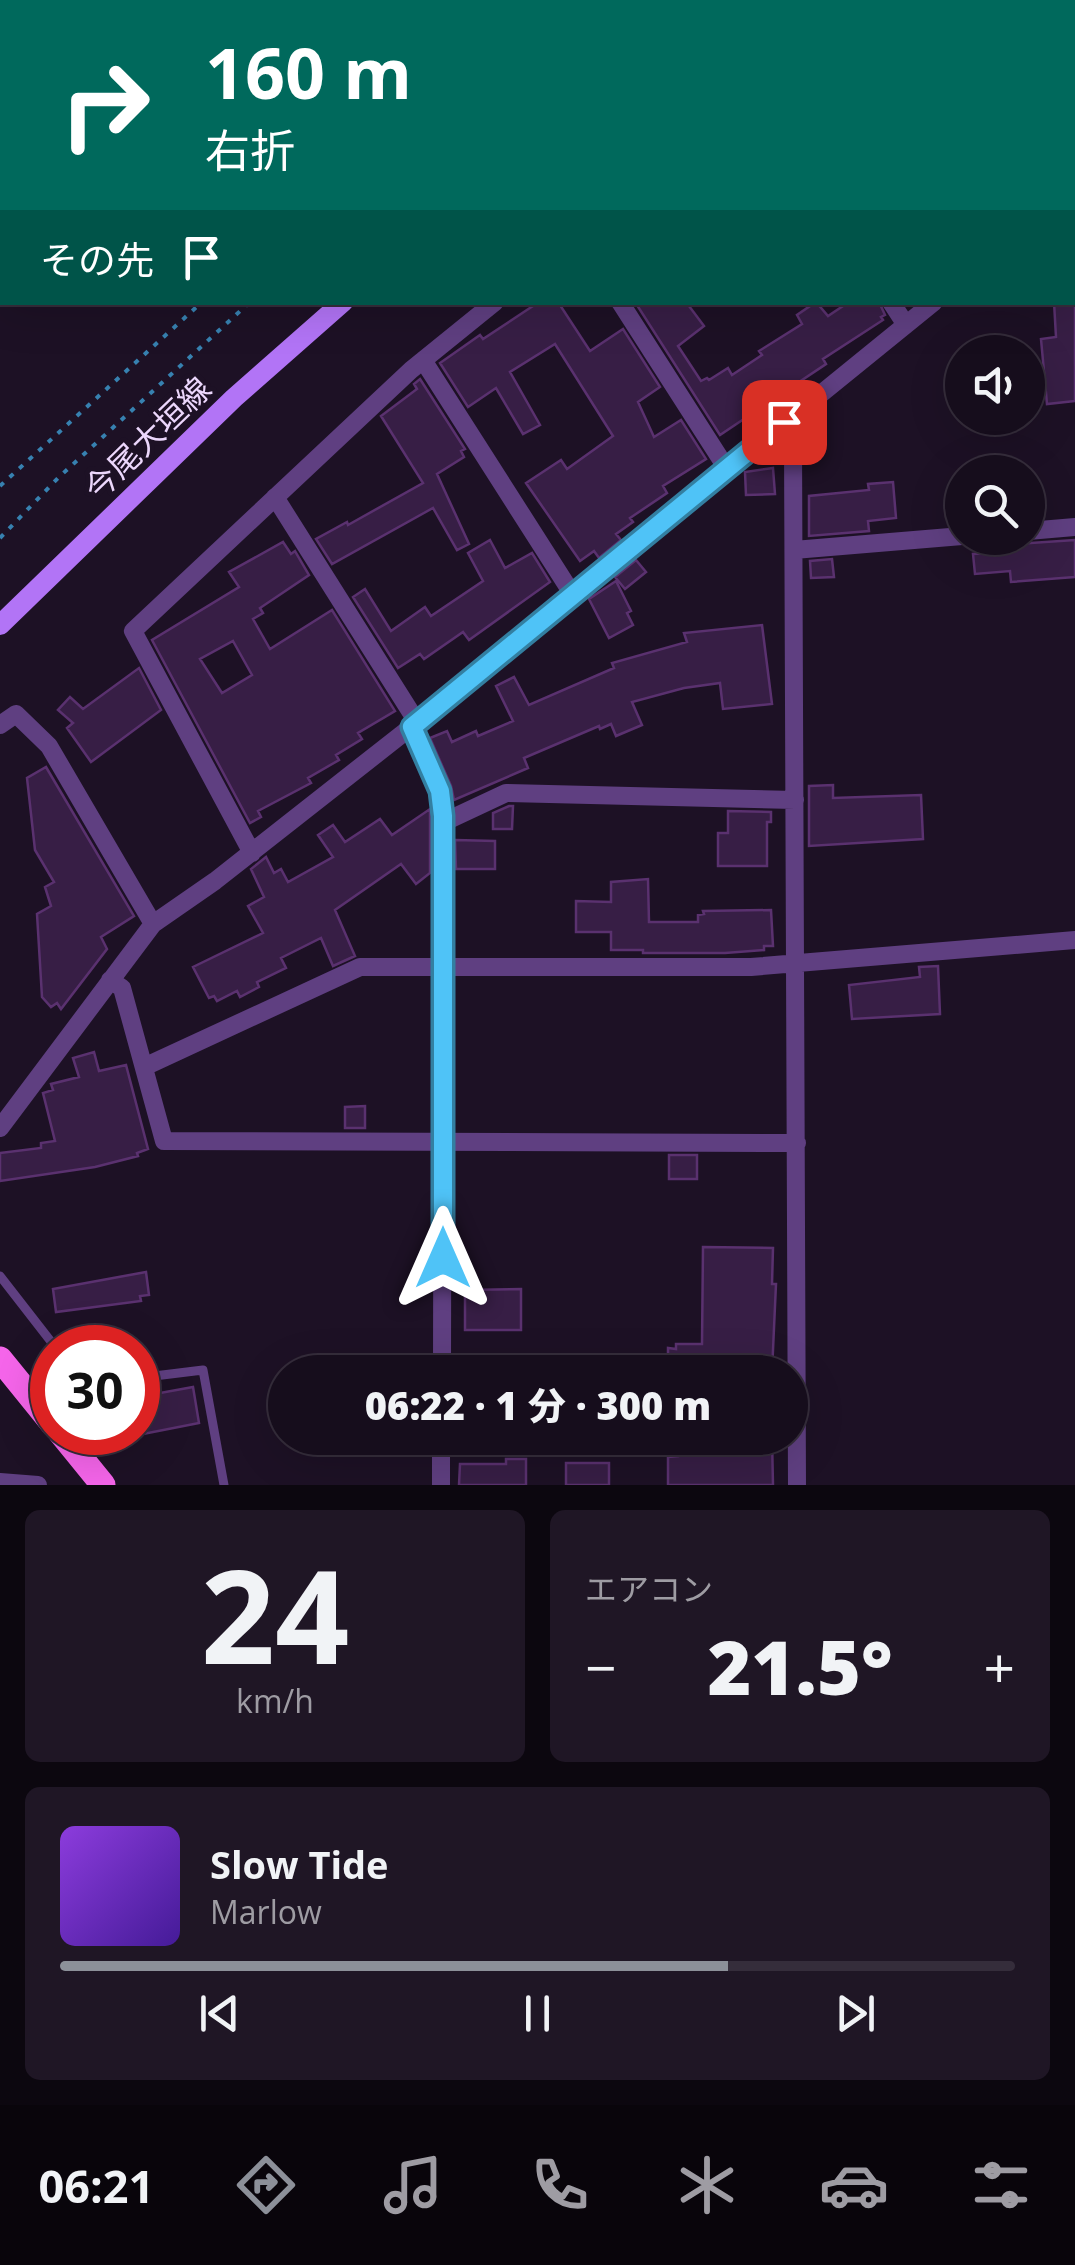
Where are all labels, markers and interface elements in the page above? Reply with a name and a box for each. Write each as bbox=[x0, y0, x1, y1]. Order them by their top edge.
text: 160 m bbox=[205, 24, 412, 120]
icon: right bbox=[40, 40, 170, 170]
text: 右折 bbox=[205, 119, 295, 180]
icon: arrive bbox=[174, 230, 229, 285]
text: その先 bbox=[40, 233, 154, 285]
map controls bbox=[945, 335, 1045, 555]
button: sound bbox=[945, 335, 1045, 435]
street label: 今尾大垣線 bbox=[74, 367, 219, 509]
pin bbox=[742, 380, 827, 465]
icon: arrive bbox=[757, 395, 812, 450]
button: search bbox=[945, 455, 1045, 555]
position arrow bbox=[391, 1206, 495, 1310]
speed limit sign: 30 bbox=[30, 1325, 160, 1455]
text: 06:22 · 1 分 · 300 m bbox=[365, 1379, 711, 1431]
text: 24 bbox=[201, 1525, 349, 1702]
text: エアコン bbox=[585, 1567, 713, 1610]
text: 21.5° bbox=[707, 1615, 893, 1717]
text: − bbox=[585, 1629, 616, 1704]
text: + bbox=[984, 1629, 1015, 1704]
text: km/h bbox=[236, 1679, 314, 1722]
text: Slow Tide bbox=[210, 1838, 389, 1890]
text: Marlow bbox=[210, 1890, 322, 1933]
icon: previous bbox=[192, 1986, 247, 2041]
icon: pause bbox=[510, 1986, 565, 2041]
icon: next bbox=[828, 1986, 883, 2041]
icon: directions bbox=[231, 2150, 301, 2220]
icon: music bbox=[378, 2150, 448, 2220]
icon: phone bbox=[525, 2150, 595, 2220]
icon: climate bbox=[672, 2150, 742, 2220]
icon: car bbox=[819, 2150, 889, 2220]
icon: filters bbox=[966, 2150, 1036, 2220]
text: 06:21 bbox=[39, 2155, 154, 2216]

